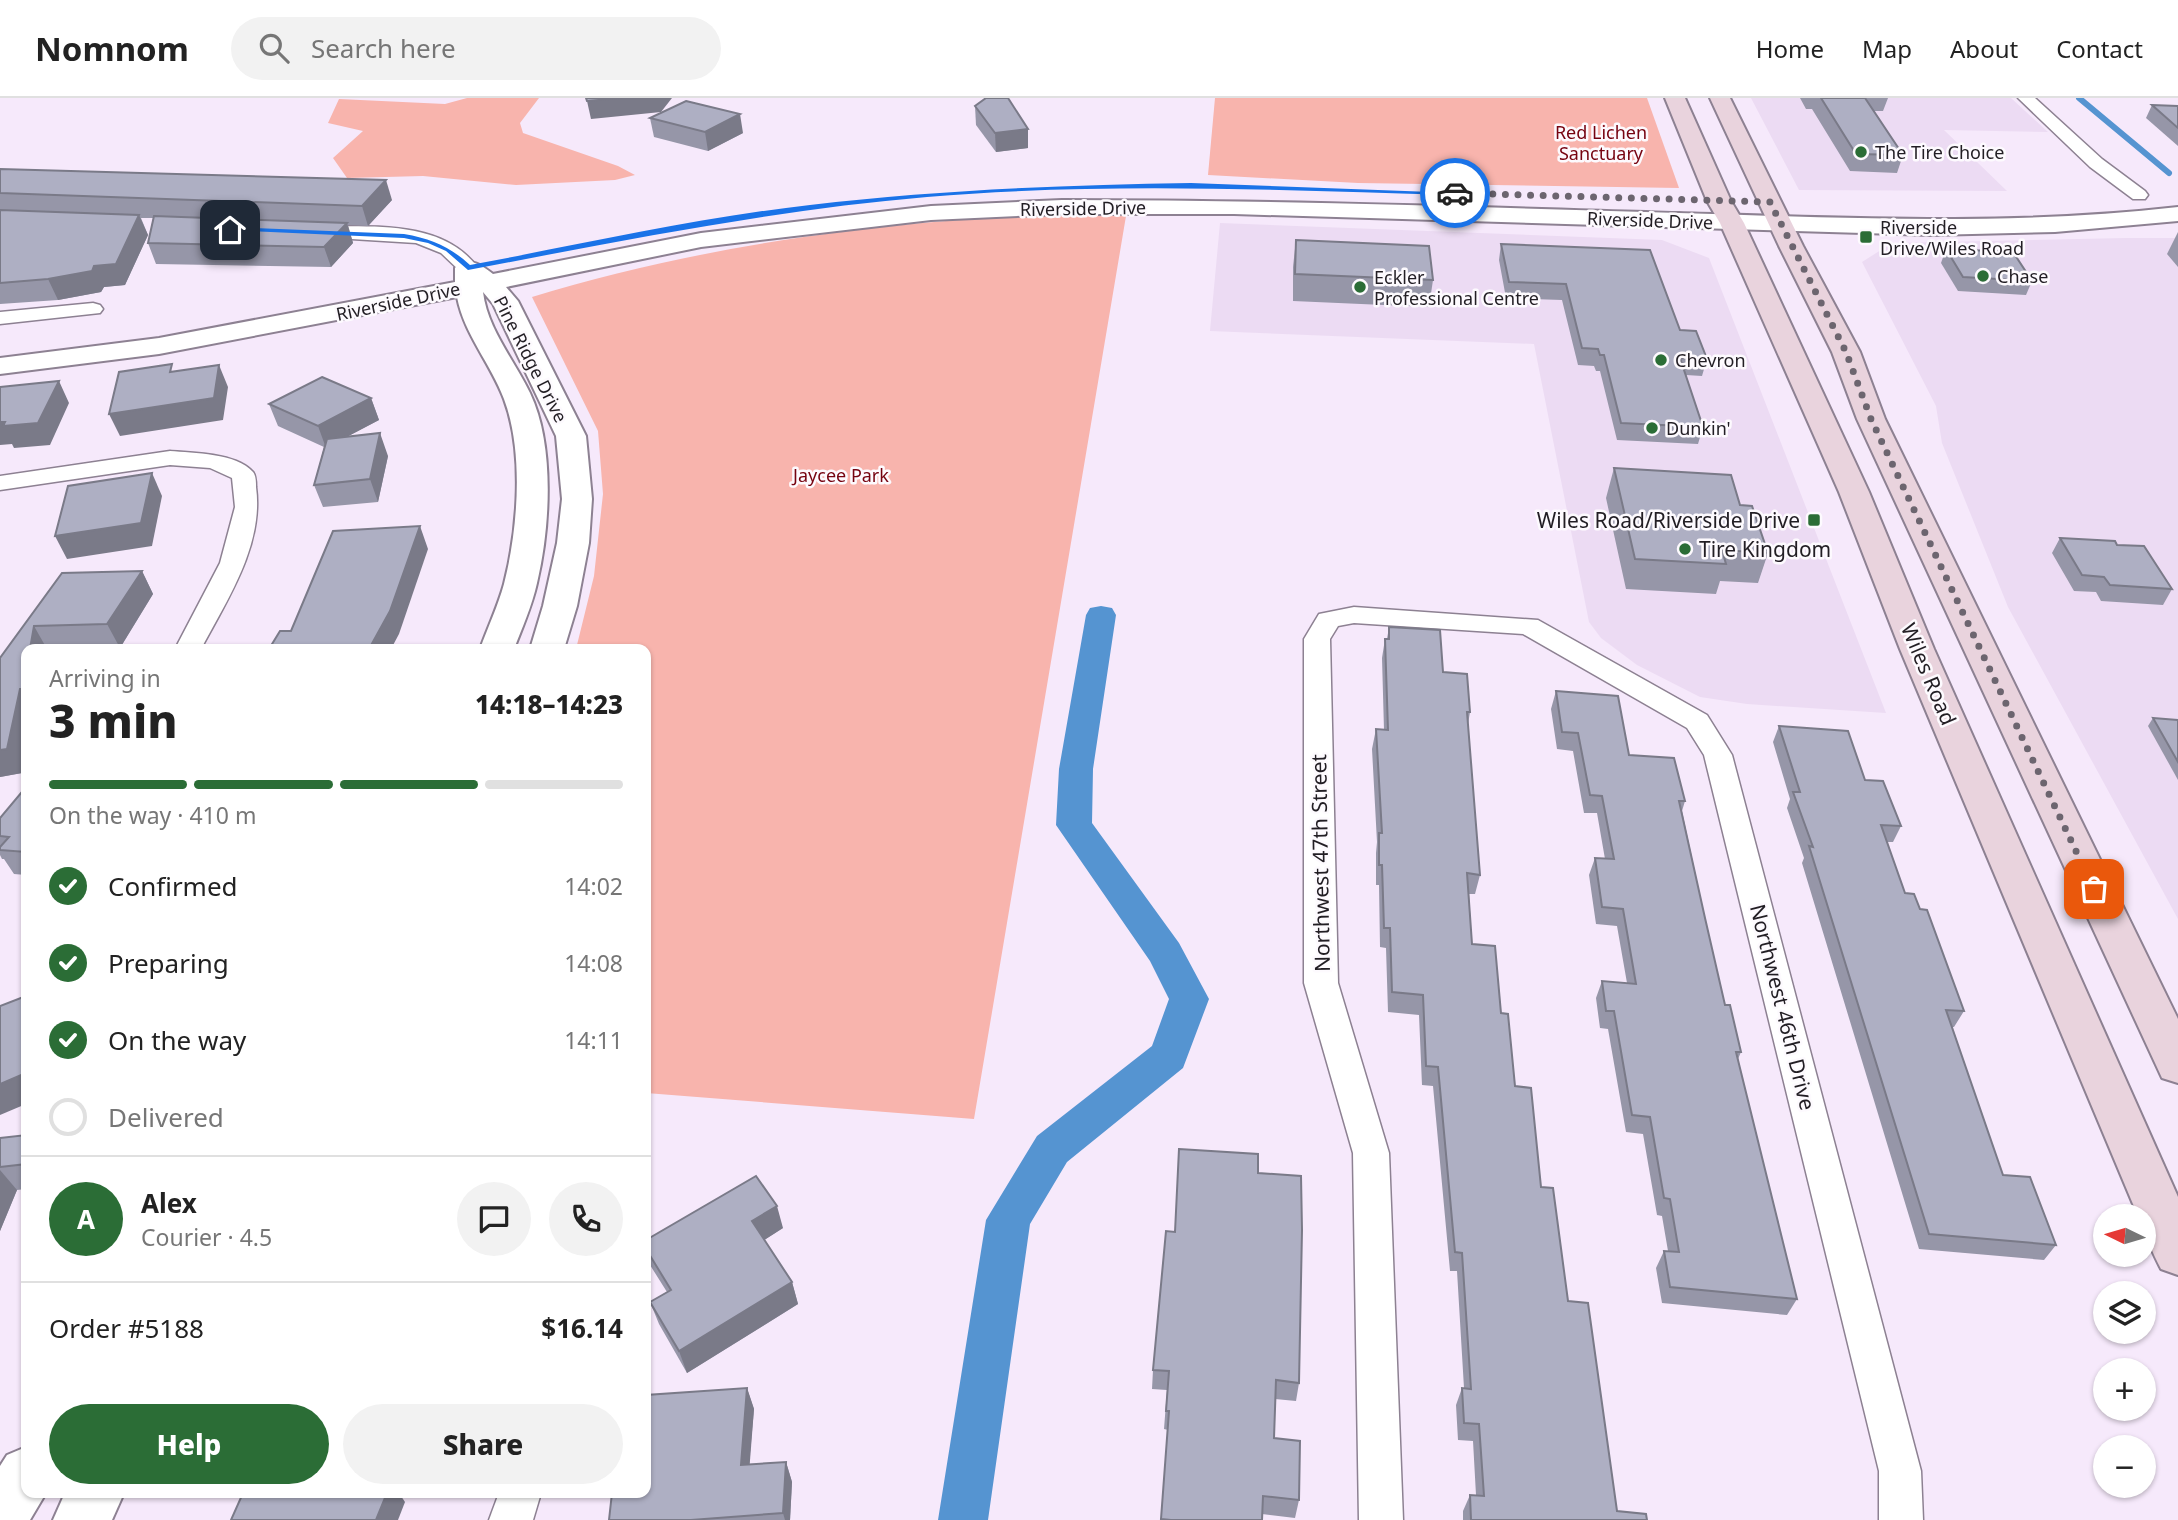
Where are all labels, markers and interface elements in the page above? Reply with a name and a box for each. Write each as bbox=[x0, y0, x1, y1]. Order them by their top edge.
search box bbox=[231, 17, 721, 80]
text: Nomnom bbox=[35, 26, 189, 71]
icon: search bbox=[255, 29, 293, 67]
text: Search here bbox=[311, 30, 456, 66]
text: Home bbox=[1756, 32, 1824, 65]
text: Map bbox=[1862, 32, 1912, 65]
text: About bbox=[1950, 32, 2018, 65]
text: Contact bbox=[2056, 32, 2143, 65]
park label: Red Lichen Sanctuary bbox=[1555, 120, 1647, 165]
place label: The Tire Choice bbox=[1875, 140, 2004, 164]
marker: The Tire Choice bbox=[1853, 144, 1869, 160]
courier bbox=[1420, 158, 1490, 228]
icon: car bbox=[1436, 174, 1474, 212]
street label: Riverside Drive bbox=[1020, 195, 1146, 221]
pin bbox=[200, 200, 260, 260]
street label: Riverside Drive bbox=[1586, 206, 1714, 234]
icon: home bbox=[211, 211, 249, 249]
place label: Riverside Drive/Wiles Road bbox=[1880, 215, 2024, 260]
marker: Riverside Drive/Wiles Road bbox=[1858, 229, 1874, 245]
place label: Chase bbox=[1997, 264, 2048, 288]
place label: Eckler Professional Centre bbox=[1374, 265, 1539, 310]
marker: Chase bbox=[1975, 268, 1991, 284]
street label: Riverside Drive bbox=[334, 276, 462, 326]
marker: Eckler Professional Centre bbox=[1352, 279, 1368, 295]
street label: Pine Ridge Drive bbox=[489, 292, 573, 426]
place label: Chevron bbox=[1675, 348, 1746, 372]
marker: Chevron bbox=[1653, 352, 1669, 368]
place label: Dunkin' bbox=[1666, 416, 1731, 440]
marker: Dunkin' bbox=[1644, 420, 1660, 436]
park label: Jaycee Park bbox=[791, 463, 889, 487]
place label: Wiles Road/Riverside Drive bbox=[1537, 506, 1800, 534]
marker: Wiles Road/Riverside Drive bbox=[1806, 512, 1822, 528]
place label: Tire Kingdom bbox=[1699, 535, 1831, 563]
marker: Tire Kingdom bbox=[1677, 541, 1693, 557]
street label: Wiles Road bbox=[1895, 619, 1963, 729]
text: Arriving in bbox=[49, 662, 161, 694]
text: 14:18–14:23 bbox=[475, 686, 623, 722]
text: 3 min bbox=[49, 689, 178, 751]
street label: Northwest 47th Street bbox=[1304, 753, 1336, 972]
text: On the way · 410 m bbox=[49, 799, 256, 831]
pin bbox=[2064, 859, 2124, 919]
icon: check bbox=[49, 867, 87, 905]
text: Confirmed bbox=[108, 868, 238, 904]
text: 14:02 bbox=[564, 870, 623, 902]
icon: bag bbox=[2075, 870, 2113, 908]
street label: Northwest 46th Drive bbox=[1744, 901, 1822, 1113]
icon: check bbox=[49, 944, 87, 982]
text: Preparing bbox=[108, 945, 229, 981]
text: 14:08 bbox=[564, 947, 623, 979]
icon: check bbox=[49, 1021, 87, 1059]
text: On the way bbox=[108, 1022, 246, 1058]
text: 14:11 bbox=[564, 1024, 623, 1056]
text: Delivered bbox=[108, 1099, 224, 1135]
button: chat bbox=[457, 1182, 531, 1256]
button: phone bbox=[549, 1182, 623, 1256]
text: Alex bbox=[141, 1185, 197, 1221]
text: A bbox=[77, 1201, 95, 1237]
north arrow bbox=[2093, 1204, 2156, 1267]
map controls bbox=[2093, 1204, 2156, 1498]
text: Courier · 4.5 bbox=[141, 1221, 272, 1253]
button: layers bbox=[2093, 1281, 2156, 1344]
text: Order #5188 bbox=[49, 1310, 204, 1346]
text: $16.14 bbox=[541, 1310, 623, 1346]
button: + bbox=[2093, 1358, 2156, 1421]
button: Help bbox=[49, 1404, 329, 1484]
button: Share bbox=[343, 1404, 623, 1484]
button: − bbox=[2093, 1435, 2156, 1498]

